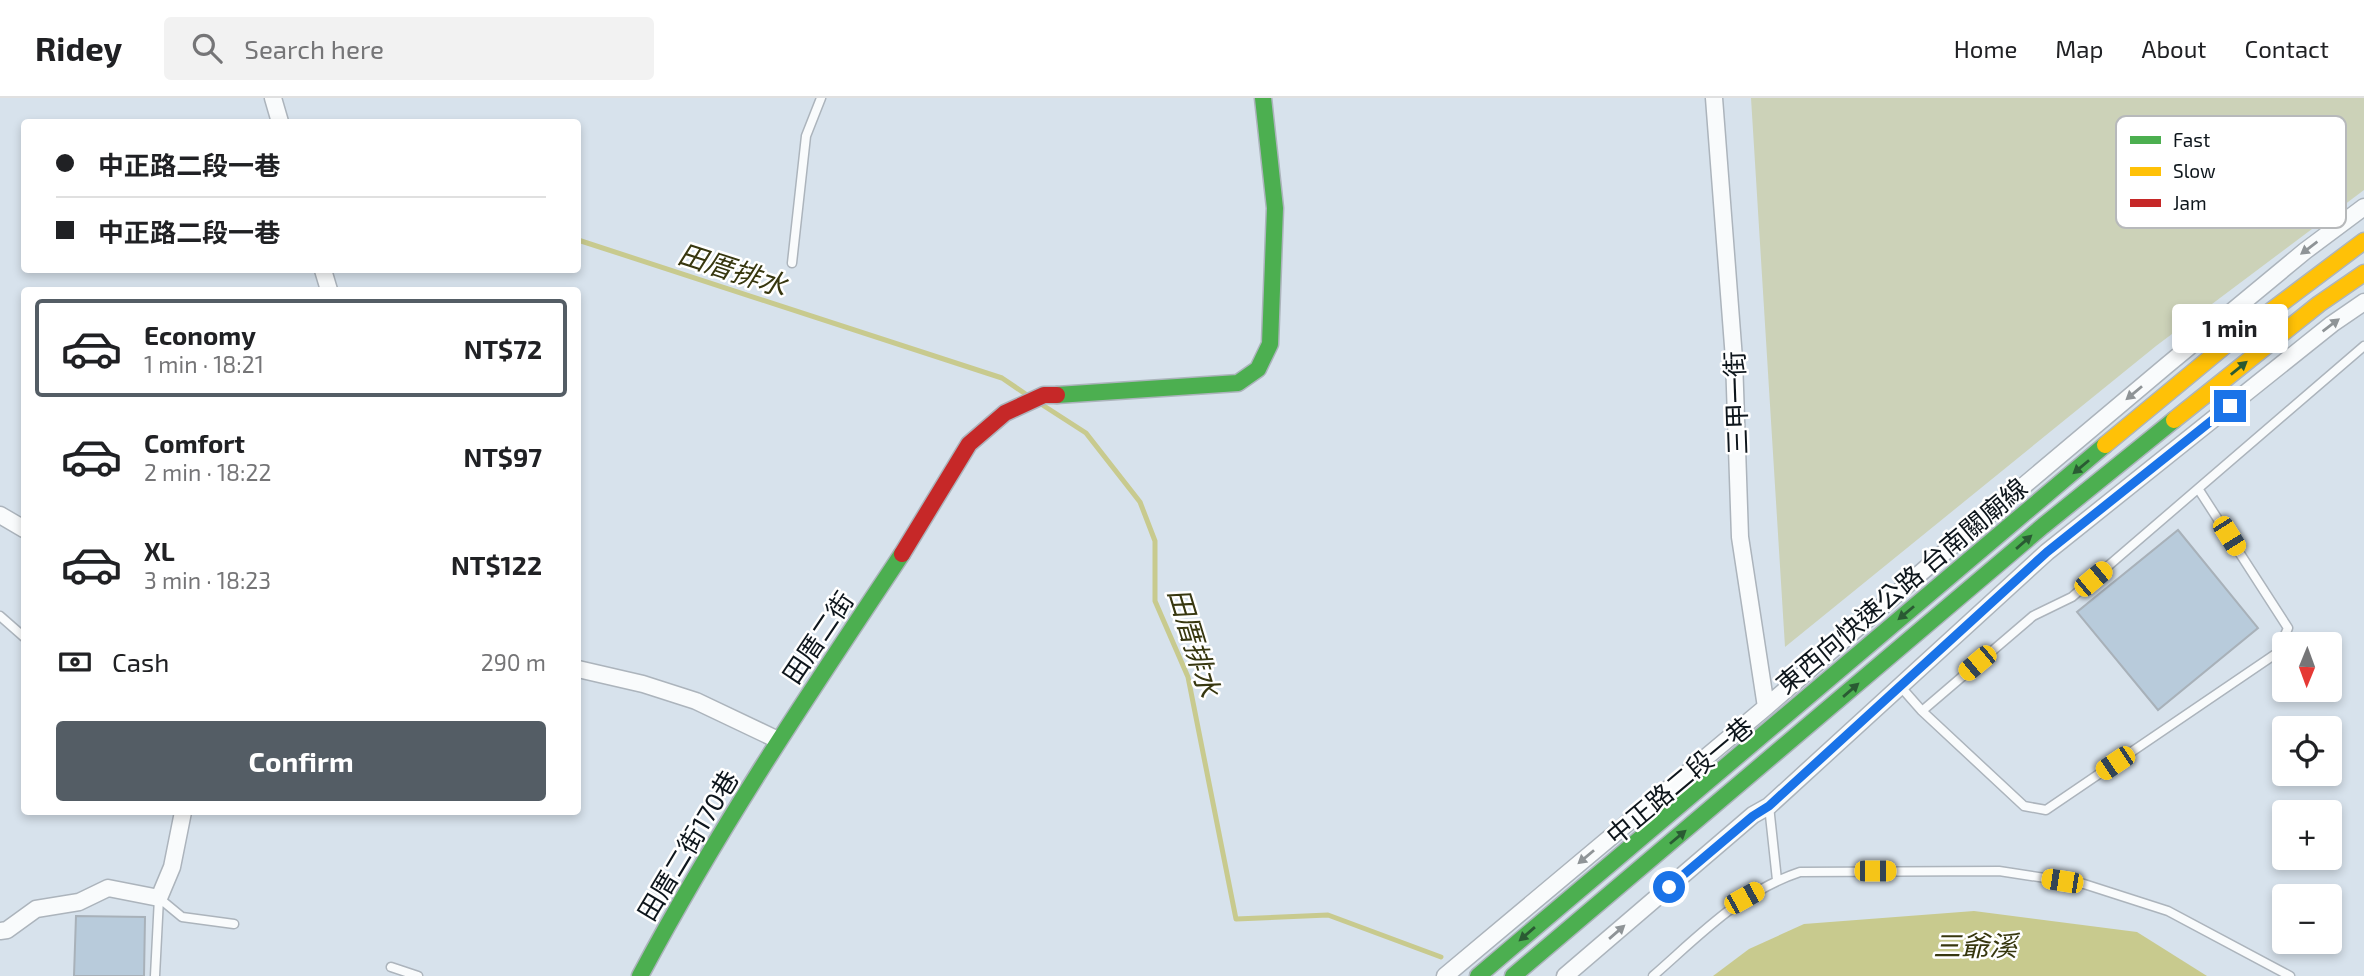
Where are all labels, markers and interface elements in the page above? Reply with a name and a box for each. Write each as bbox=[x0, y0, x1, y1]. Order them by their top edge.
search box bbox=[164, 17, 654, 80]
text: Ridey bbox=[35, 28, 122, 68]
icon: search bbox=[188, 29, 226, 67]
text: Search here bbox=[244, 33, 384, 64]
text: Home bbox=[1954, 34, 2017, 63]
text: Map bbox=[2055, 34, 2103, 63]
text: About bbox=[2141, 34, 2207, 63]
text: Contact bbox=[2245, 34, 2329, 63]
legend bbox=[2116, 116, 2346, 228]
text: Fast bbox=[2173, 128, 2210, 151]
text: 中正路二段一巷 bbox=[98, 149, 280, 180]
text: Slow bbox=[2173, 159, 2216, 182]
text: Jam bbox=[2173, 191, 2207, 214]
text: 中正路二段一巷 bbox=[98, 216, 280, 247]
water label: 田厝排水 bbox=[674, 236, 793, 303]
one-way arrow bbox=[2300, 241, 2318, 255]
callout: 1 min bbox=[2172, 304, 2288, 354]
text: 1 min bbox=[2202, 314, 2258, 342]
icon: car bbox=[60, 317, 123, 380]
one-way arrow bbox=[2322, 317, 2340, 332]
text: Economy bbox=[144, 319, 256, 350]
text: NT$72 bbox=[464, 333, 542, 364]
text: 1 min · 18:21 bbox=[144, 350, 264, 378]
street label: 三甲一街 bbox=[1718, 350, 1752, 456]
one-way arrow bbox=[2230, 361, 2248, 376]
one-way arrow bbox=[2125, 385, 2142, 400]
route end bbox=[2214, 390, 2246, 422]
icon: car bbox=[60, 425, 123, 488]
text: Comfort bbox=[144, 427, 245, 458]
text: NT$97 bbox=[463, 441, 542, 472]
text: 2 min · 18:22 bbox=[144, 458, 271, 486]
one-way arrow bbox=[2072, 459, 2089, 474]
street label: 東西向快速公路 台南關廟線 bbox=[1769, 471, 2033, 699]
car bbox=[2209, 513, 2250, 559]
icon: car bbox=[60, 533, 123, 596]
one-way arrow bbox=[2015, 534, 2033, 550]
text: XL bbox=[144, 535, 175, 566]
text: NT$122 bbox=[451, 549, 542, 580]
car bbox=[2071, 557, 2116, 601]
text: 3 min · 18:23 bbox=[144, 566, 271, 594]
water label: 田厝排水 bbox=[1162, 583, 1228, 702]
street label: 田厝二街 bbox=[775, 585, 859, 689]
one-way arrow bbox=[1898, 605, 1916, 620]
north arrow bbox=[2272, 632, 2342, 702]
map controls bbox=[2272, 632, 2342, 954]
car bbox=[1955, 641, 2000, 685]
icon: cash bbox=[56, 643, 94, 681]
text: Cash bbox=[112, 646, 169, 677]
text: 290 m bbox=[481, 648, 546, 676]
one-way arrow bbox=[1842, 682, 1860, 698]
street label: 中正路二段一巷 bbox=[1599, 710, 1759, 850]
button: locate bbox=[2272, 716, 2342, 786]
button: Confirm bbox=[56, 721, 546, 801]
car bbox=[2092, 743, 2139, 783]
street label: 田厝二街170巷 bbox=[630, 764, 744, 926]
button: + bbox=[2272, 800, 2342, 870]
one-way arrow bbox=[1669, 830, 1686, 845]
one-way arrow bbox=[1578, 849, 1595, 864]
car bbox=[1855, 861, 1897, 882]
car bbox=[2040, 867, 2085, 895]
route start bbox=[1653, 871, 1685, 903]
car bbox=[1721, 879, 1768, 917]
button: − bbox=[2272, 884, 2342, 954]
one-way arrow bbox=[1608, 924, 1626, 940]
one-way arrow bbox=[1518, 926, 1536, 942]
water label: 三爺溪 bbox=[1933, 928, 2021, 962]

